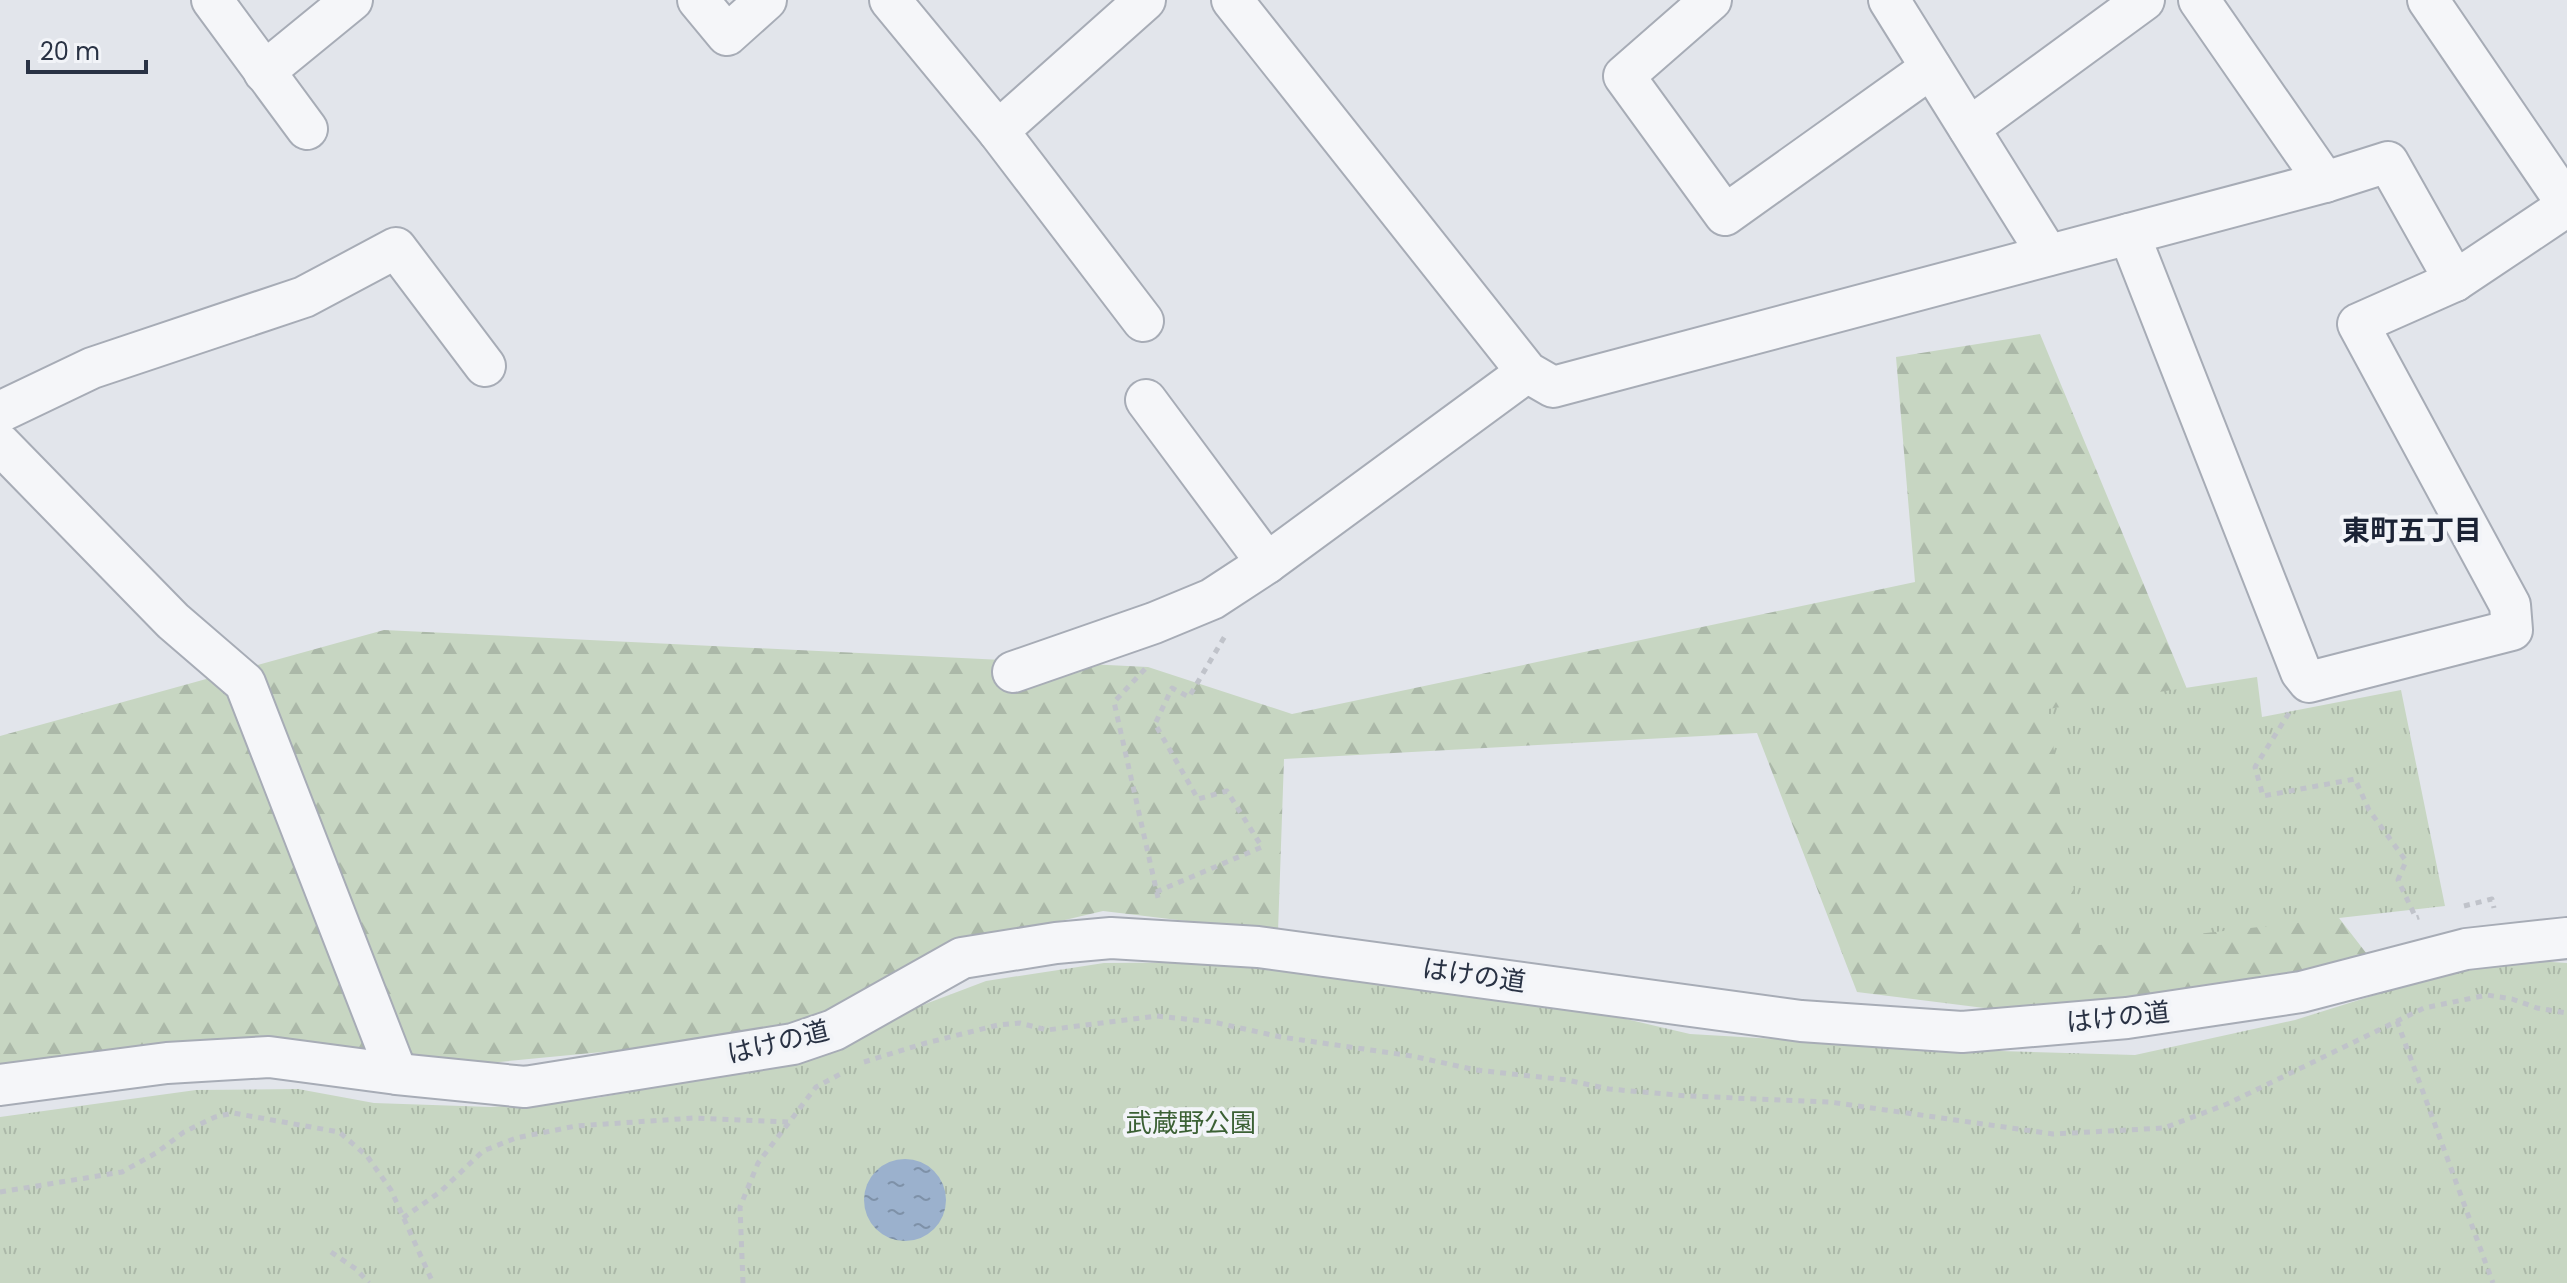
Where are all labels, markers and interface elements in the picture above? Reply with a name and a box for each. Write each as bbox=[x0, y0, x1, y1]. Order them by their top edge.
scale bar bbox=[28, 24, 146, 74]
text: 20 m bbox=[40, 35, 100, 68]
district label: 東町五丁目 bbox=[2342, 511, 2482, 550]
street label: はけの道 bbox=[1420, 950, 1528, 1000]
street label: はけの道 bbox=[2064, 994, 2172, 1040]
street label: はけの道 bbox=[723, 1012, 833, 1072]
park label: 武蔵野公園 bbox=[1126, 1105, 1256, 1141]

